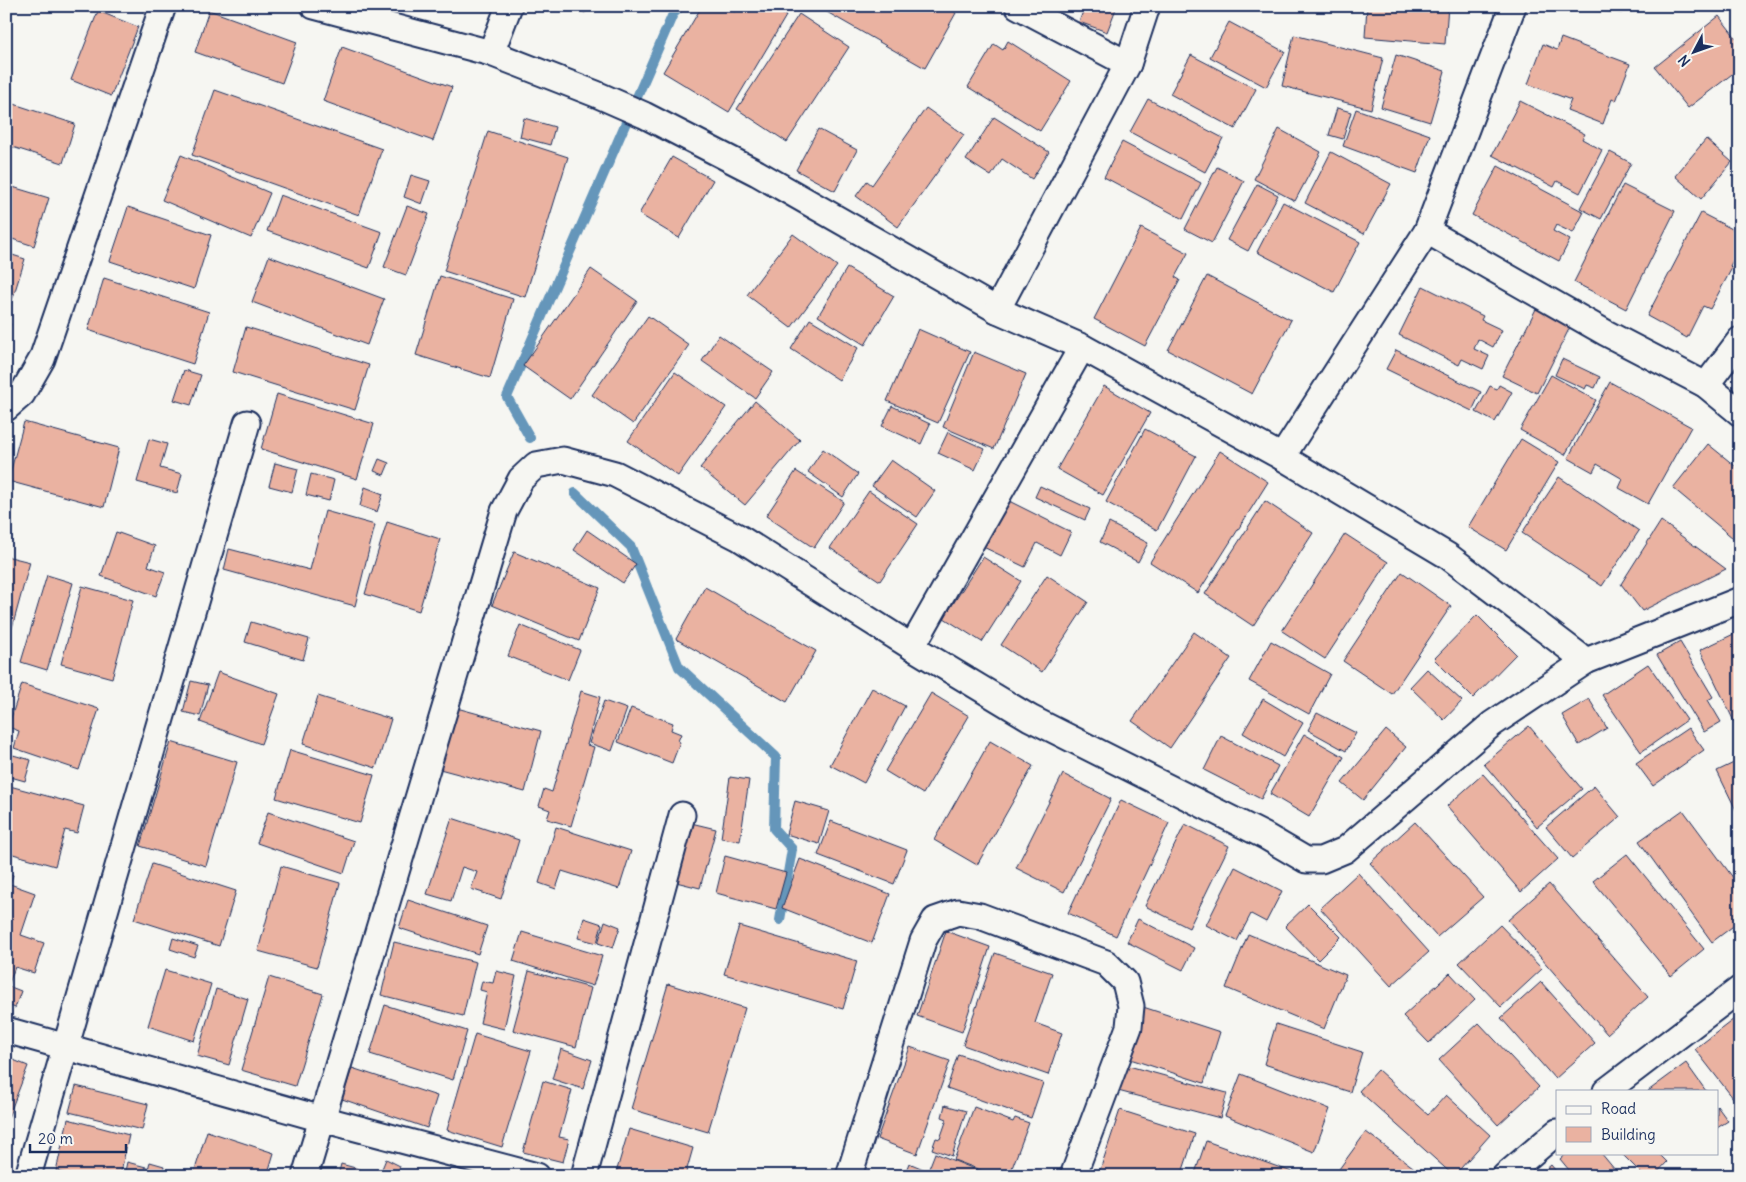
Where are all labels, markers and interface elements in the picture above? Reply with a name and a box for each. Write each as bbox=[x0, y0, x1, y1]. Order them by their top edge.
north arrow bbox=[1668, 28, 1718, 78]
text: N bbox=[1674, 51, 1694, 70]
legend bbox=[1556, 1090, 1718, 1154]
text: Road bbox=[1601, 1099, 1636, 1118]
scale bar bbox=[30, 1122, 126, 1154]
text: Building bbox=[1601, 1125, 1656, 1144]
text: 20 m bbox=[38, 1129, 73, 1148]

